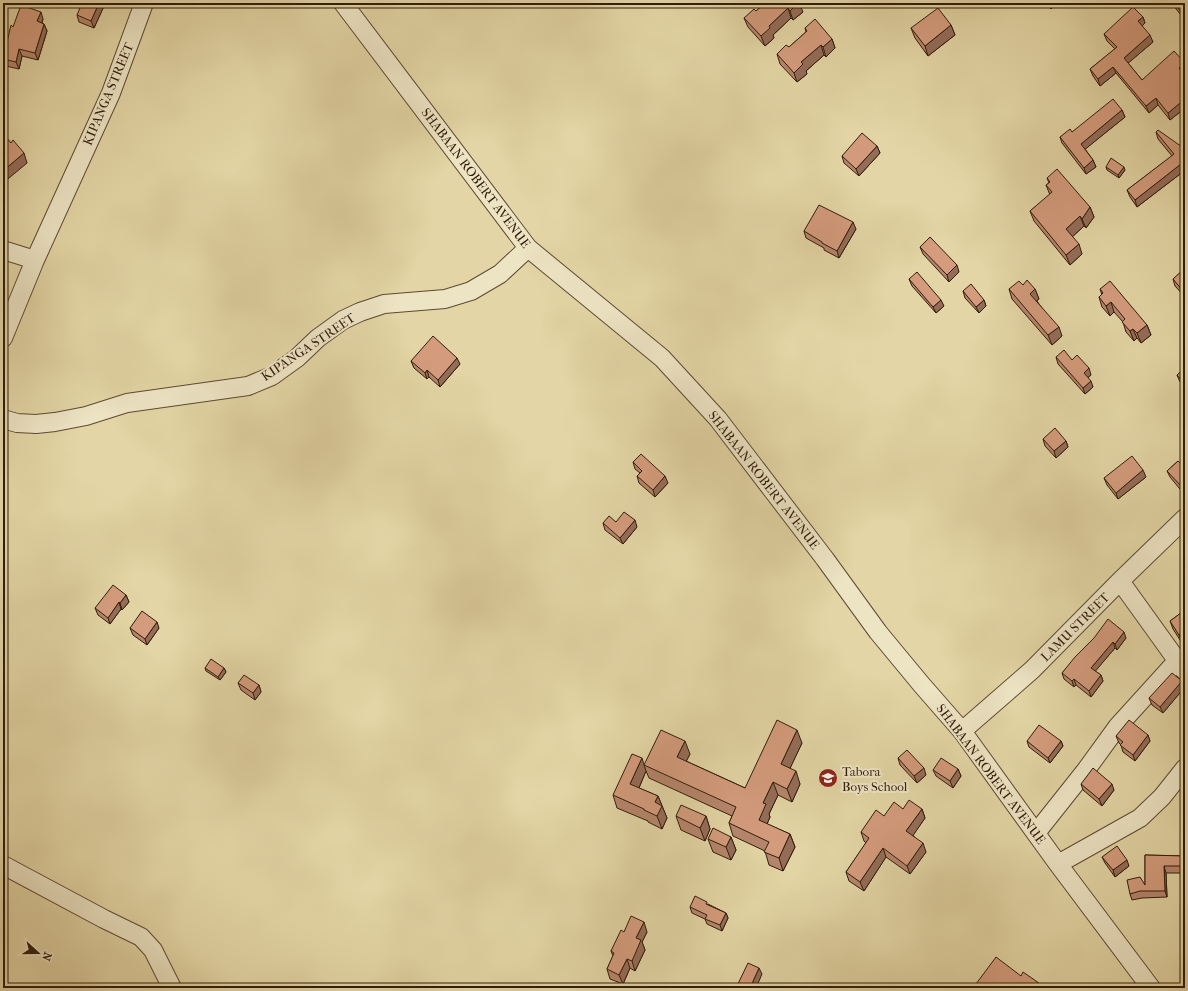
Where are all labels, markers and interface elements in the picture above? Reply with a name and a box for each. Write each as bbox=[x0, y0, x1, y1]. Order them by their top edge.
street label: KIPANGA STREET bbox=[80, 40, 136, 148]
street label: SHABAAN ROBERT AVENUE bbox=[418, 105, 534, 251]
street label: KIPANGA STREET bbox=[258, 310, 358, 384]
street label: SHABAAN ROBERT AVENUE bbox=[705, 408, 823, 552]
street label: LAMU STREET bbox=[1038, 589, 1113, 664]
street label: SHABAAN ROBERT AVENUE bbox=[933, 701, 1049, 847]
place label: Tabora Boys School bbox=[842, 764, 908, 794]
school or university icon: Tabora Boys School bbox=[817, 767, 839, 789]
north arrow bbox=[18, 933, 58, 973]
text: N bbox=[39, 950, 54, 963]

